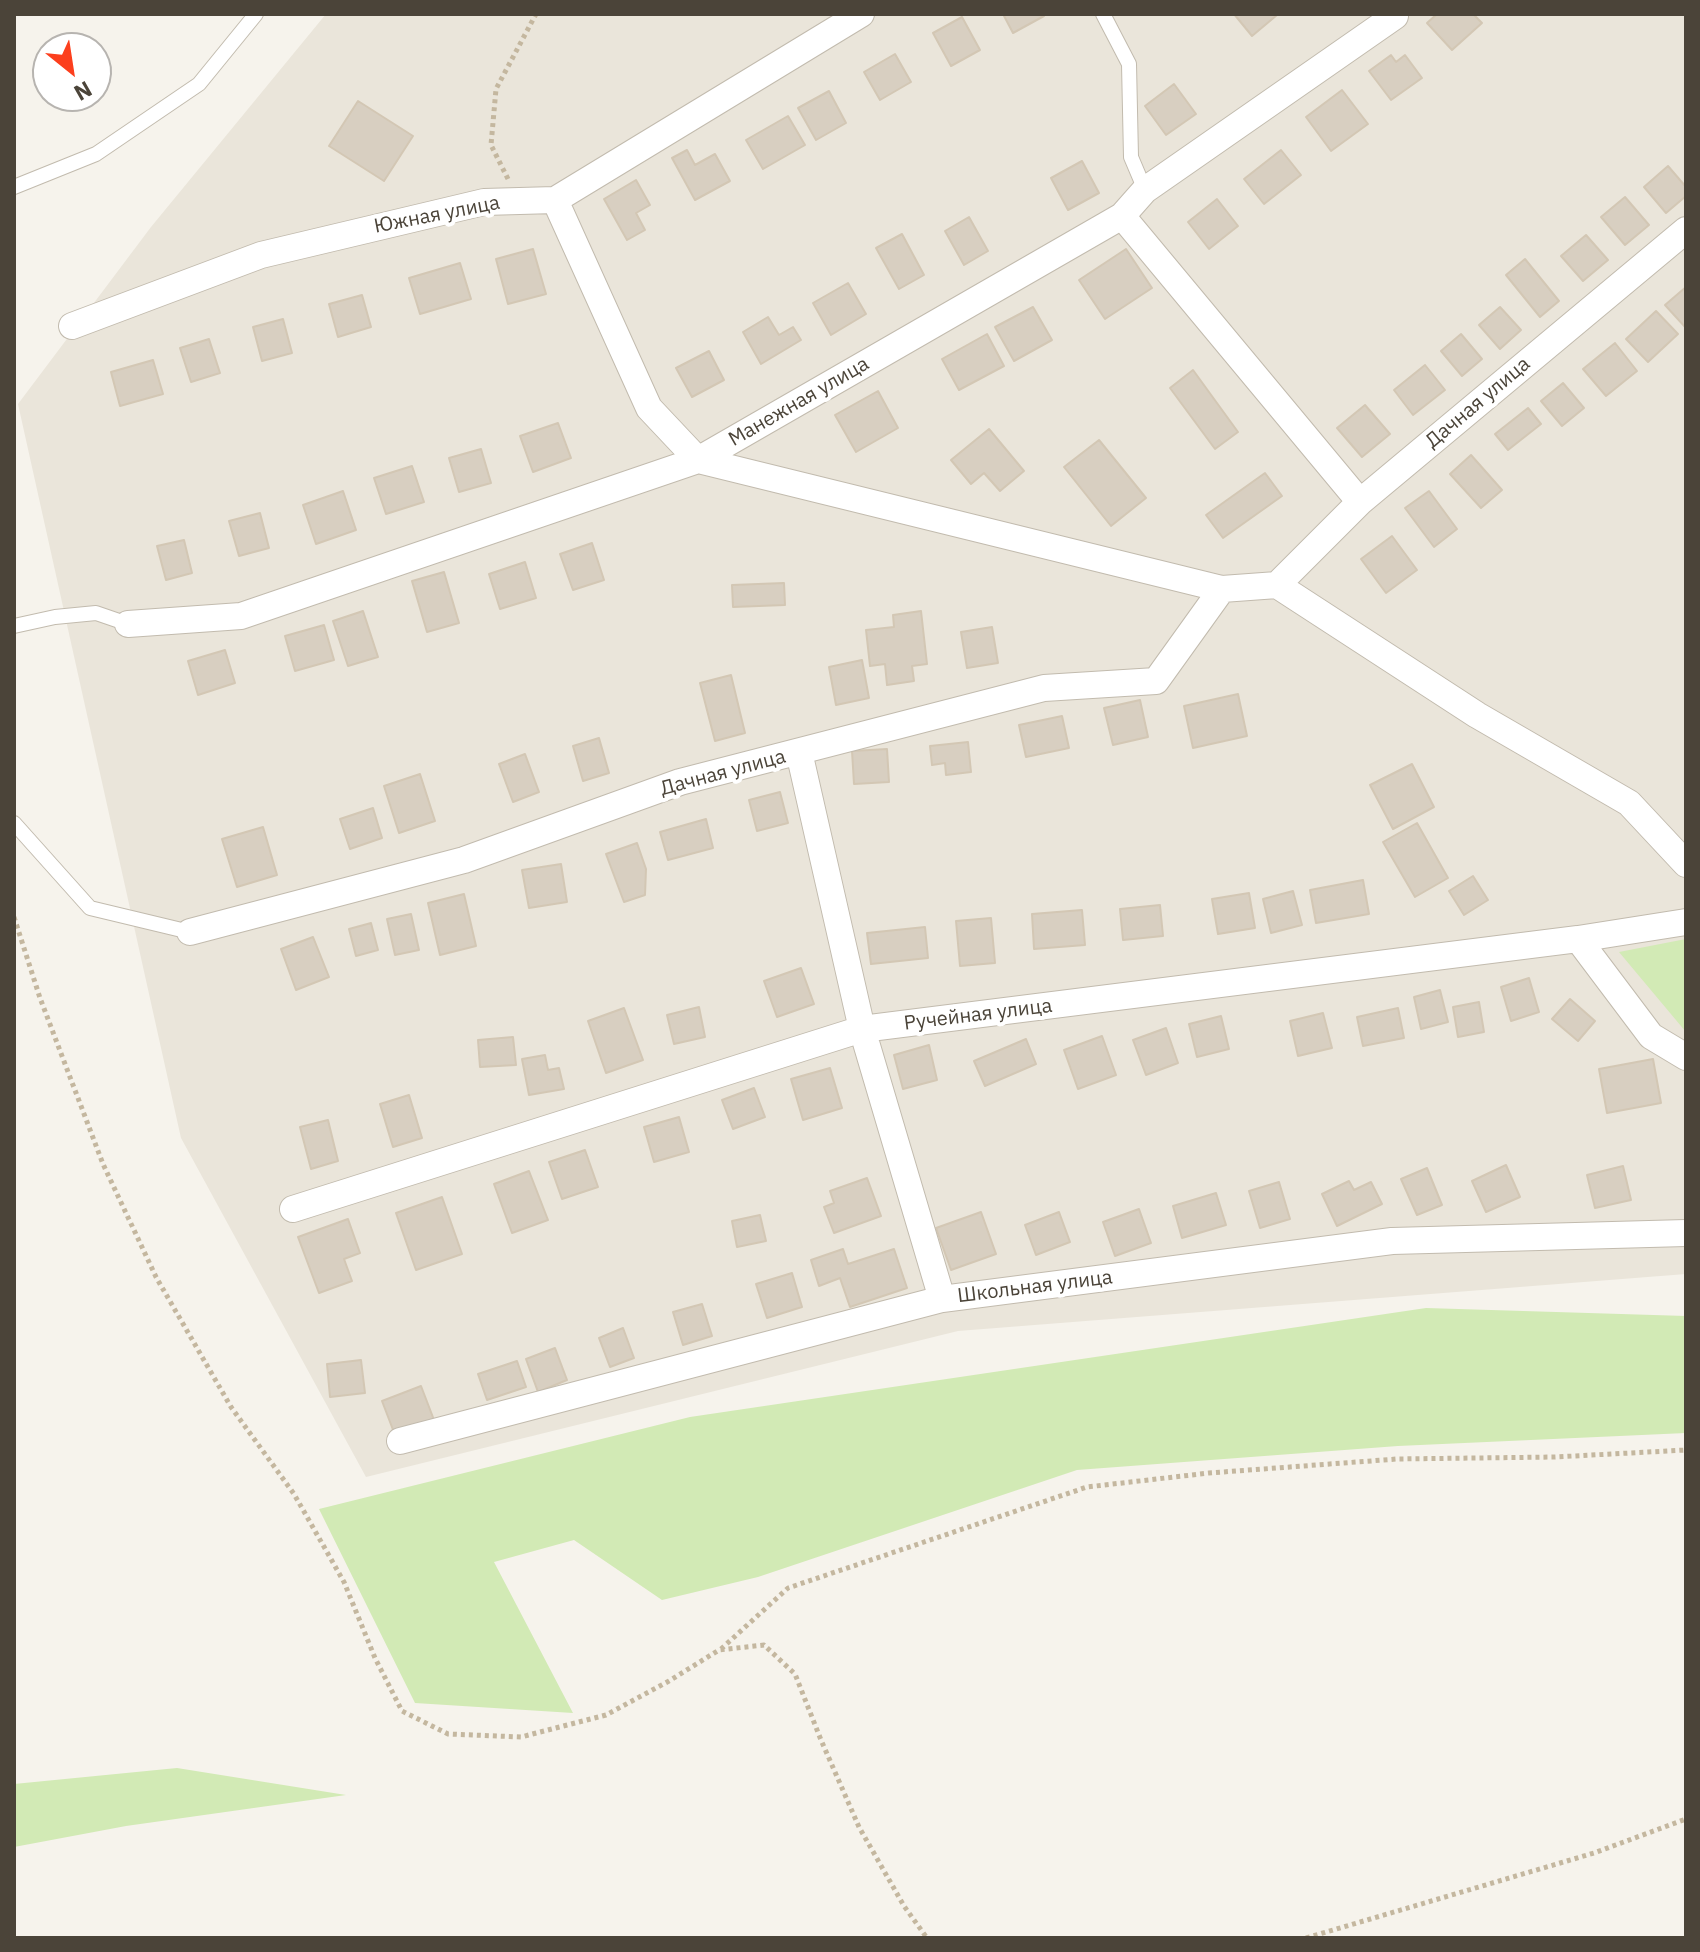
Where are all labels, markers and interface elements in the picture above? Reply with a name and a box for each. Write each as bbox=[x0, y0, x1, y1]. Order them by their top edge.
north arrow bbox=[32, 32, 112, 112]
text: N bbox=[69, 75, 97, 108]
street label: Южная улица bbox=[372, 191, 502, 239]
street label: Манежная улица bbox=[725, 352, 873, 452]
street label: Дачная улица bbox=[1421, 352, 1535, 454]
street label: Дачная улица bbox=[658, 745, 788, 801]
street label: Ручейная улица bbox=[903, 994, 1053, 1036]
street label: Школьная улица bbox=[956, 1266, 1114, 1308]

